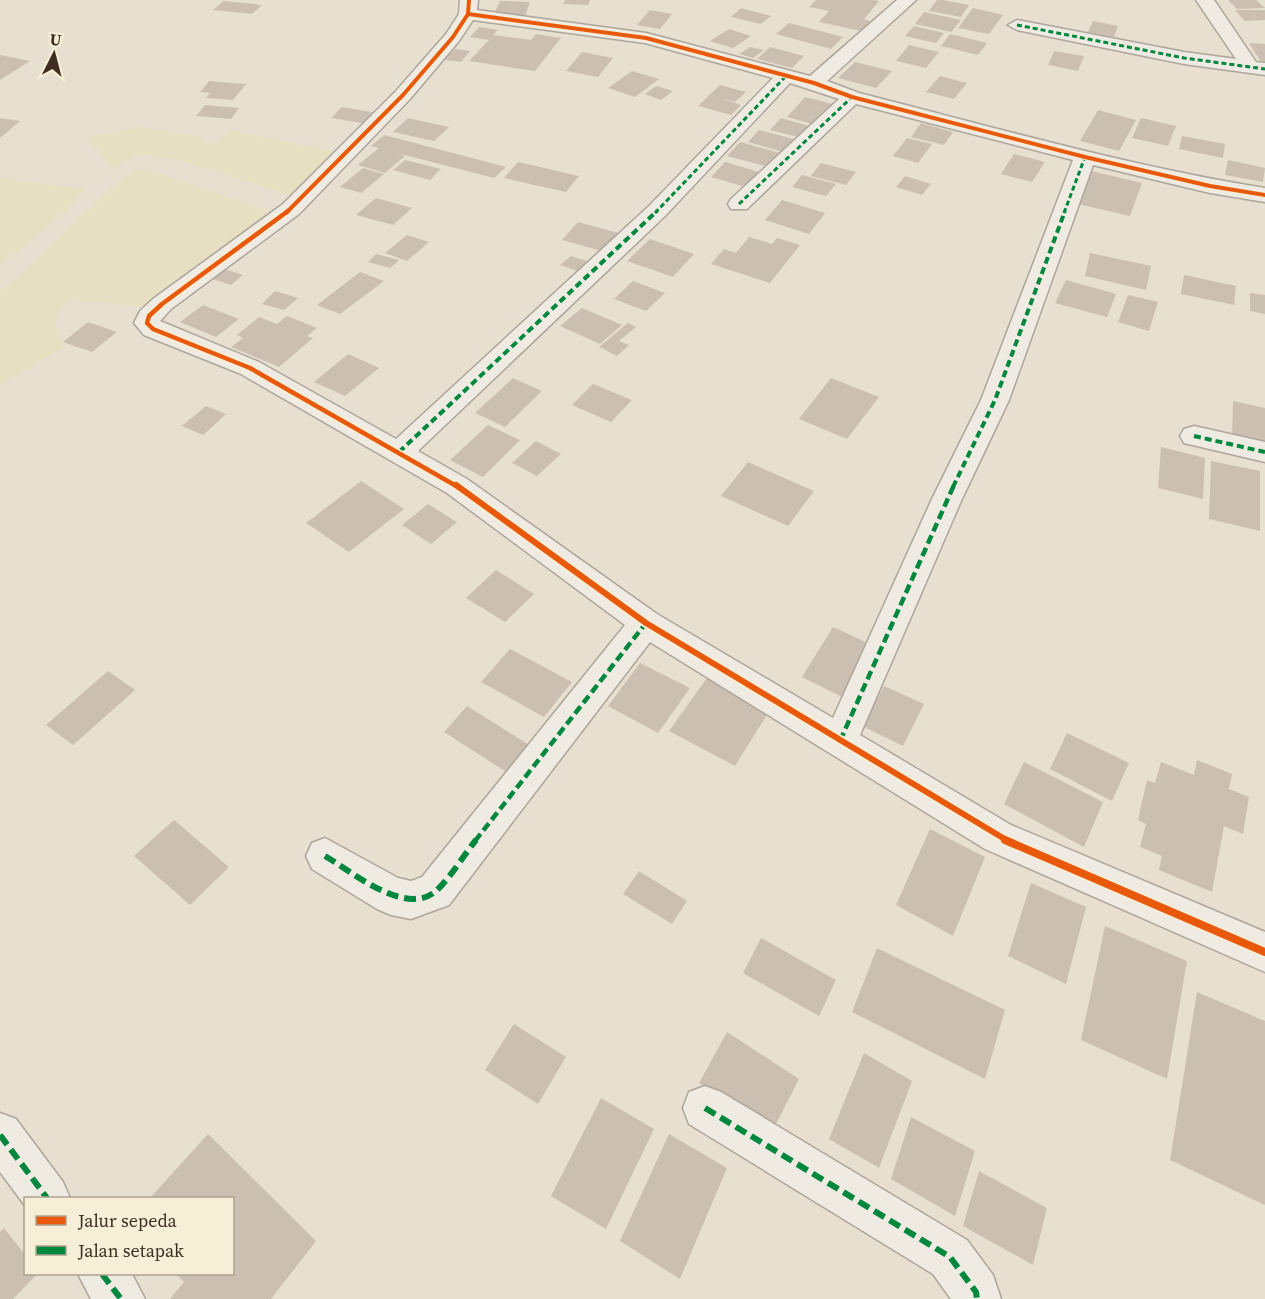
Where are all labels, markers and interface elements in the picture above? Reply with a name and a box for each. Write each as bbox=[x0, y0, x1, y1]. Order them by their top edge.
north arrow bbox=[24, 24, 84, 84]
text: U bbox=[49, 28, 63, 51]
legend bbox=[24, 1197, 234, 1275]
text: Jalur sepeda bbox=[77, 1208, 177, 1233]
text: Jalan setapak bbox=[77, 1238, 184, 1263]

